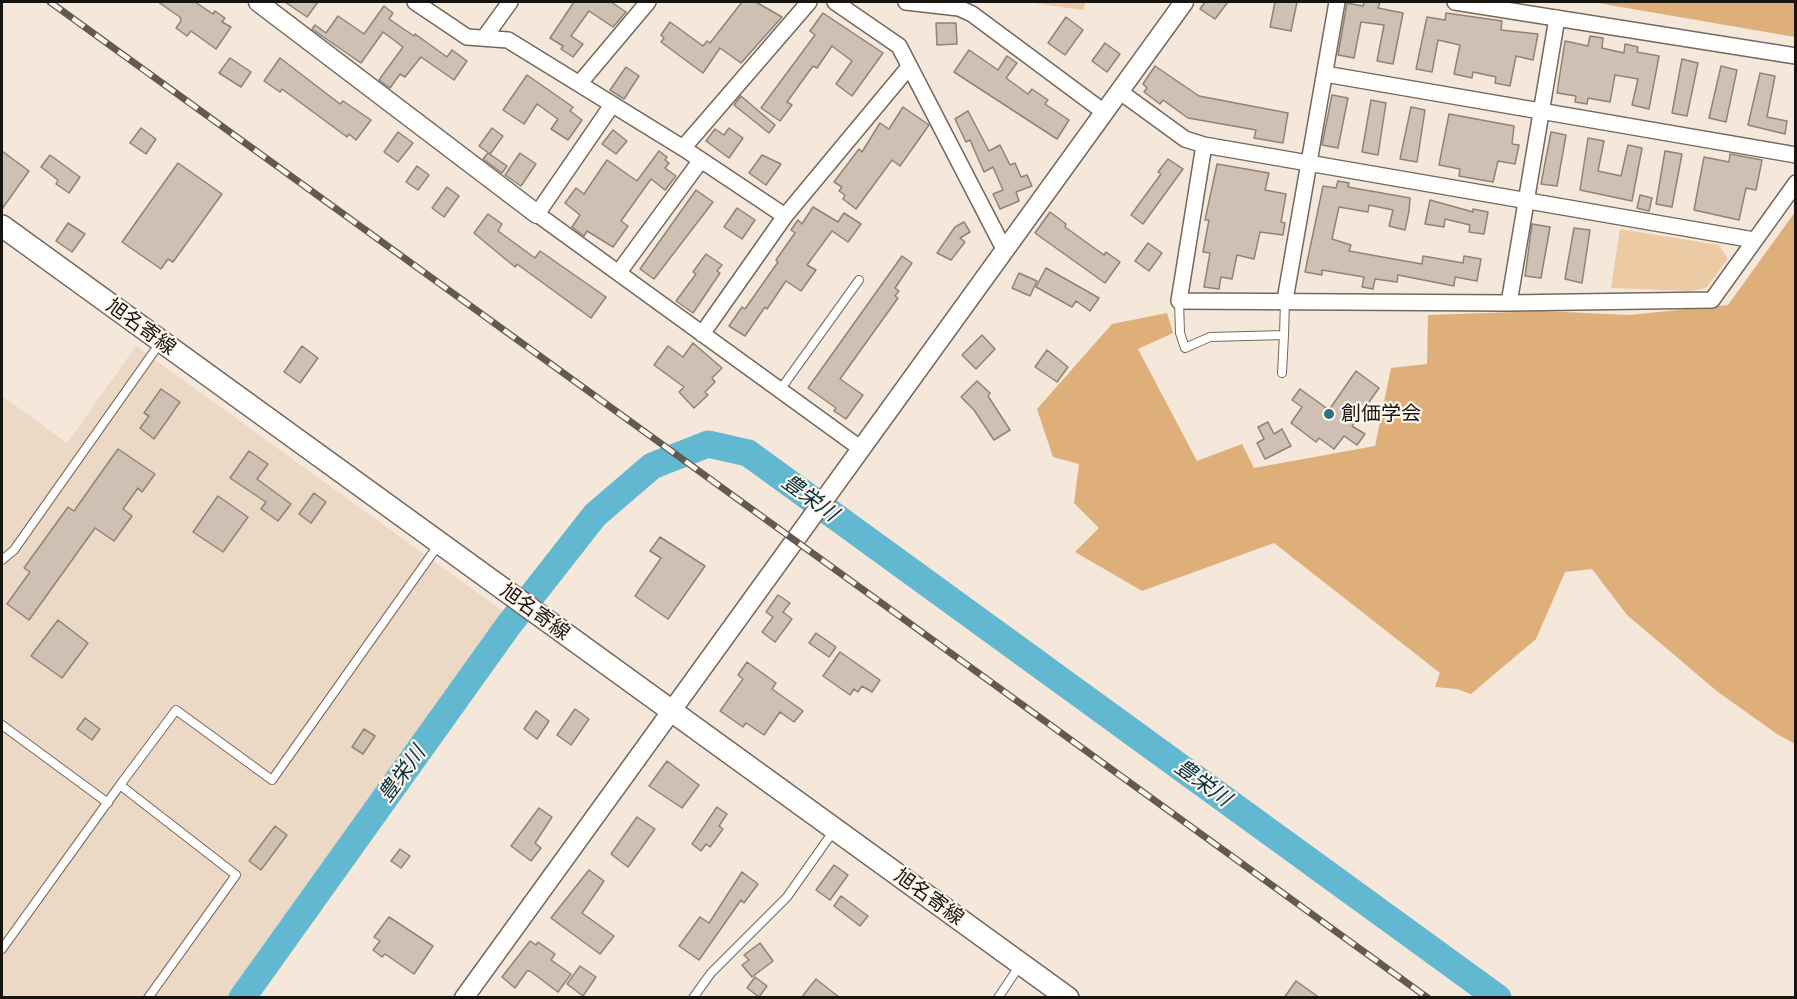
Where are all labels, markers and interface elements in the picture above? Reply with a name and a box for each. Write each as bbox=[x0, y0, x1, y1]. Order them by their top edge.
street label: 旭名寄線 bbox=[102, 294, 180, 360]
place label: 創価学会 bbox=[1341, 402, 1421, 426]
marker: 創価学会 bbox=[1322, 407, 1336, 421]
water label: 豊栄川 bbox=[777, 469, 843, 527]
street label: 旭名寄線 bbox=[496, 579, 574, 645]
water label: 豊栄川 bbox=[373, 741, 431, 807]
water label: 豊栄川 bbox=[1170, 754, 1236, 812]
street label: 旭名寄線 bbox=[890, 864, 968, 930]

